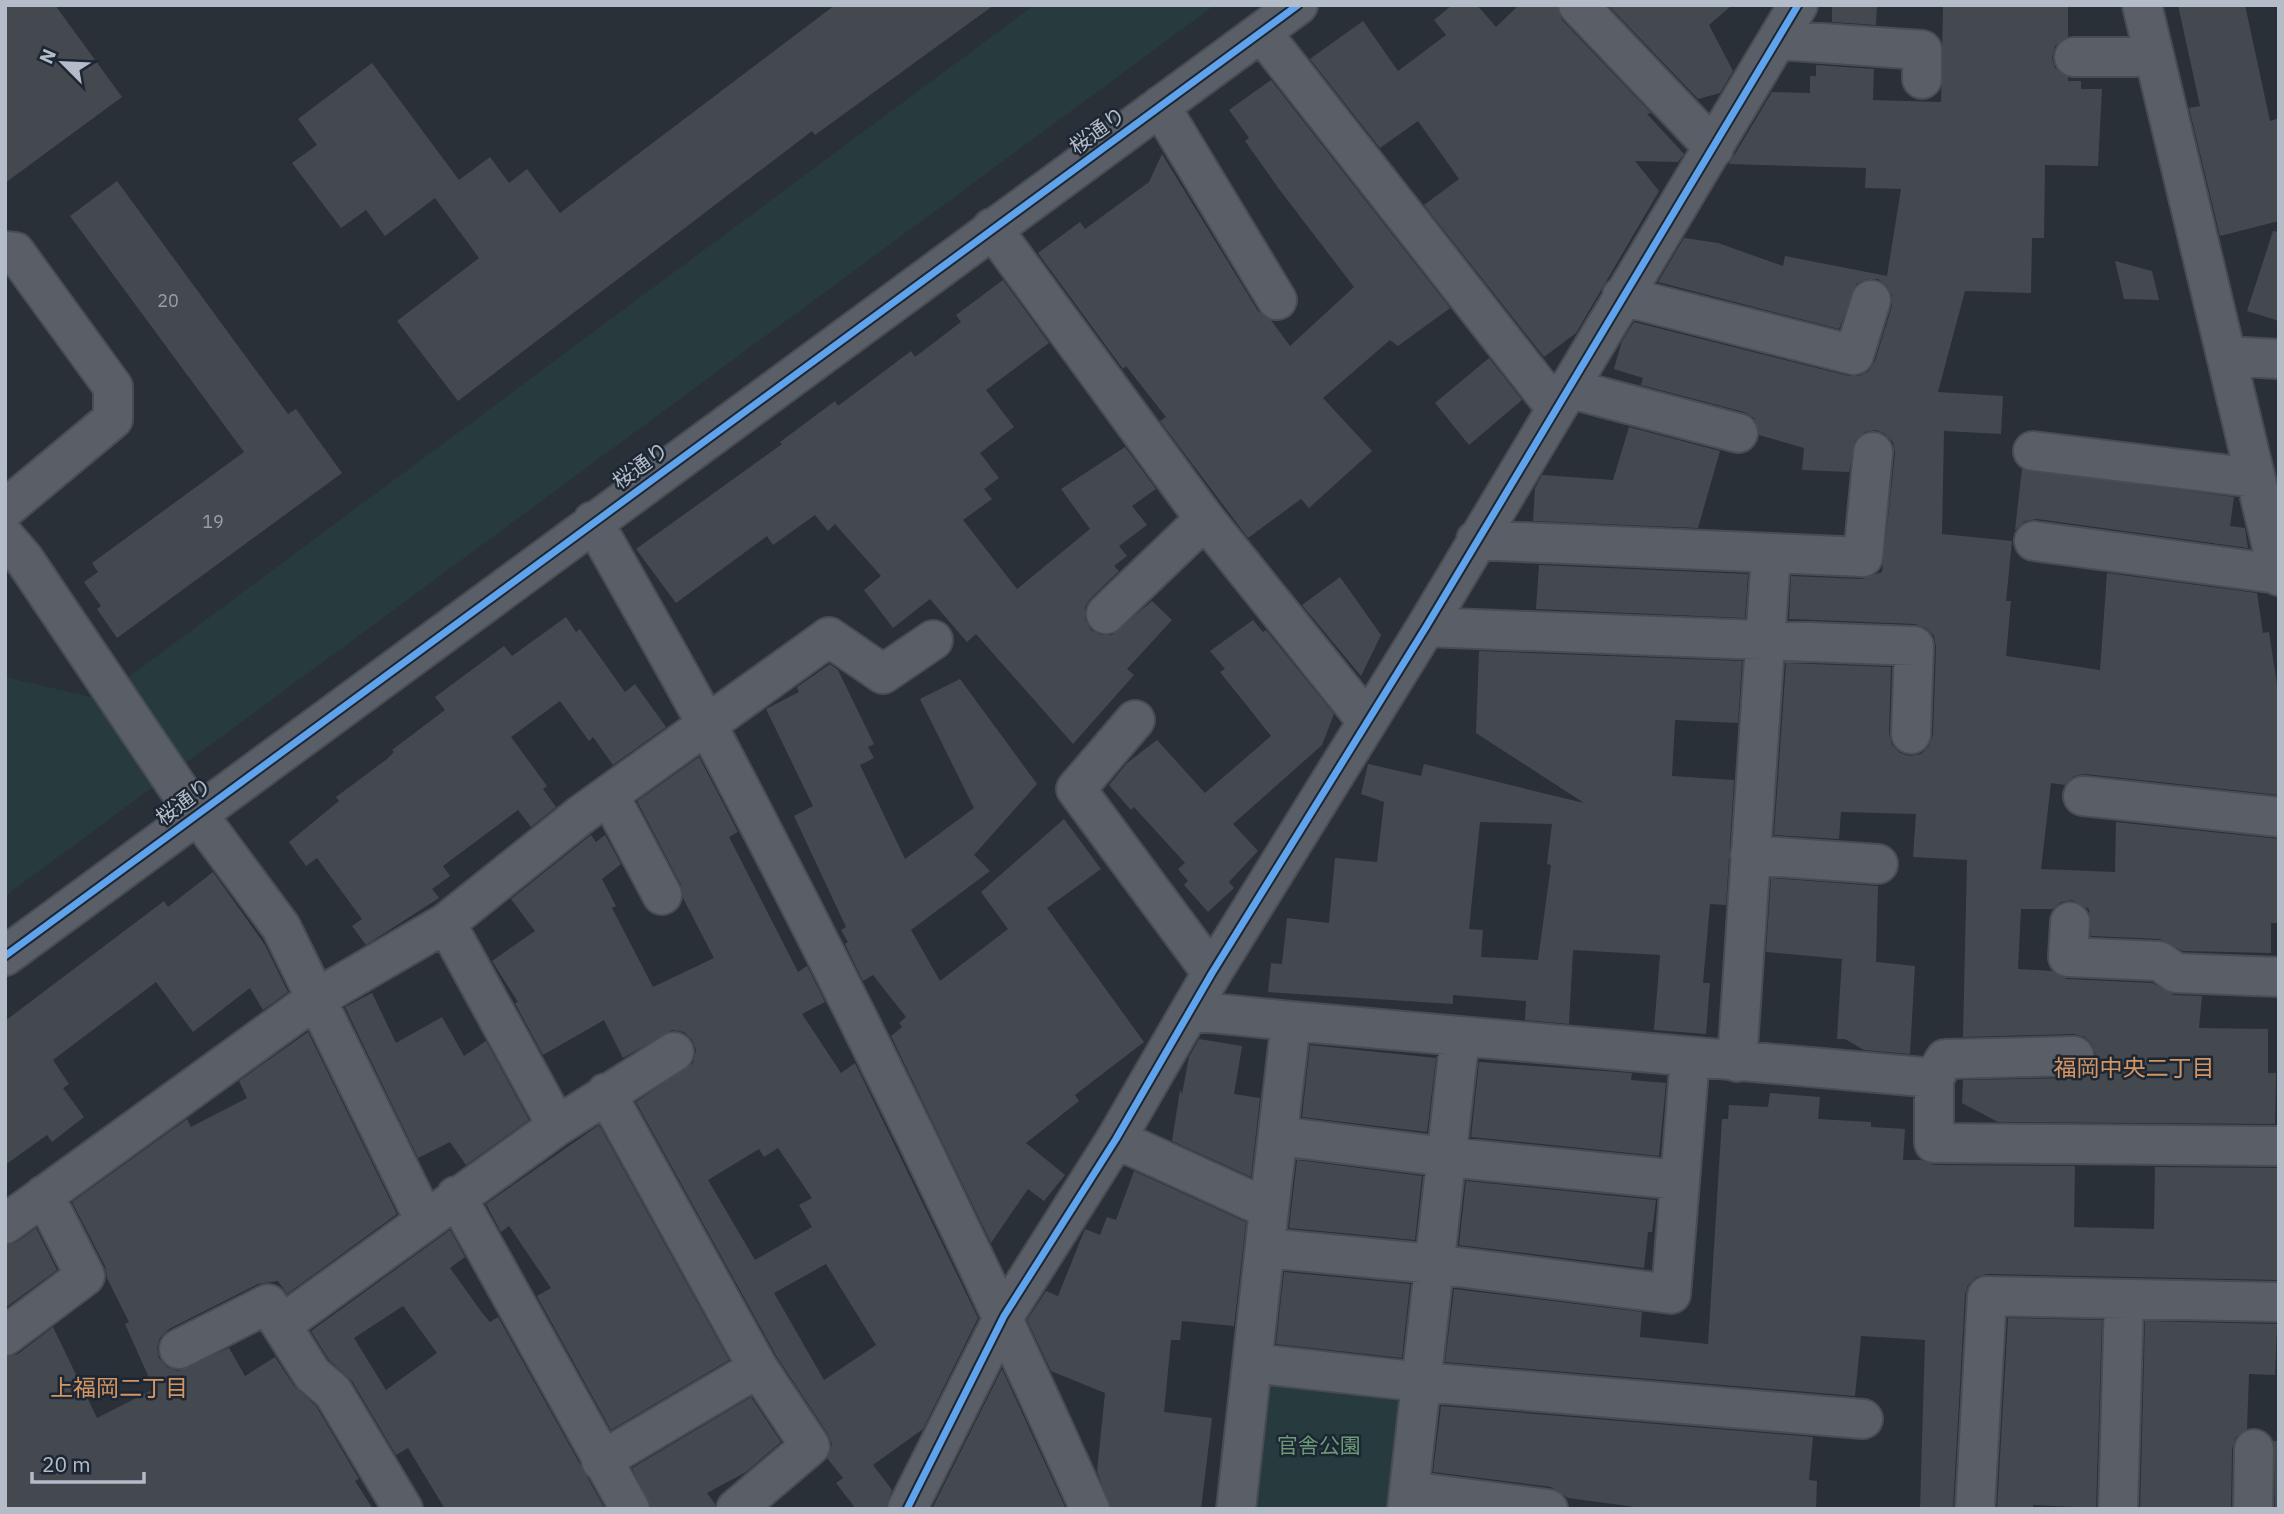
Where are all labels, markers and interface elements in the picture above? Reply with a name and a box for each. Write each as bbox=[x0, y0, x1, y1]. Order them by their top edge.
north arrow bbox=[28, 28, 98, 98]
text: N bbox=[34, 45, 61, 67]
street label: 桜通り bbox=[1063, 100, 1131, 160]
house number: 20 bbox=[157, 289, 179, 312]
street label: 桜通り bbox=[606, 435, 674, 495]
house number: 19 bbox=[202, 510, 224, 533]
street label: 桜通り bbox=[149, 771, 217, 831]
district label: 福岡中央二丁目 bbox=[2054, 1052, 2215, 1082]
district label: 上福岡二丁目 bbox=[50, 1372, 188, 1402]
park label: 官舎公園 bbox=[1277, 1431, 1361, 1459]
scale bar bbox=[32, 1440, 144, 1484]
text: 20 m bbox=[42, 1450, 91, 1478]

